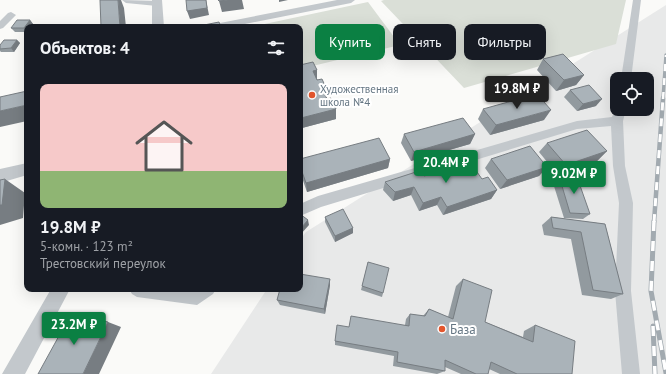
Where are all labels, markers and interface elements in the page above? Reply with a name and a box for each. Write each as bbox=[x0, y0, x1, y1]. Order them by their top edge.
chip: Купить bbox=[315, 24, 385, 60]
chip: Снять bbox=[393, 24, 456, 60]
chip: Фильтры bbox=[464, 24, 546, 60]
text: Объектов: 4 bbox=[40, 37, 130, 59]
icon: filters bbox=[265, 37, 287, 59]
map controls bbox=[610, 72, 654, 116]
button: locate bbox=[610, 72, 654, 116]
pin: 19.8M ₽ bbox=[480, 76, 554, 110]
text: 19.8M ₽ bbox=[494, 80, 540, 97]
place label: Художественная школа №4 bbox=[320, 82, 398, 109]
marker: Художественная школа №4 bbox=[307, 90, 317, 100]
icon: home bbox=[128, 110, 200, 182]
pin: 20.4M ₽ bbox=[409, 150, 483, 184]
text: 20.4M ₽ bbox=[423, 154, 469, 171]
pin: 9.02M ₽ bbox=[537, 161, 611, 195]
text: 9.02M ₽ bbox=[551, 165, 597, 182]
text: 19.8M ₽ bbox=[40, 216, 101, 238]
text: 5-комн. · 123 m² bbox=[40, 238, 133, 255]
text: Трестовский переулок bbox=[40, 255, 166, 272]
pin: 23.2M ₽ bbox=[37, 312, 111, 346]
text: 23.2M ₽ bbox=[51, 316, 97, 333]
place label: База bbox=[450, 321, 476, 338]
marker: База bbox=[437, 324, 447, 334]

